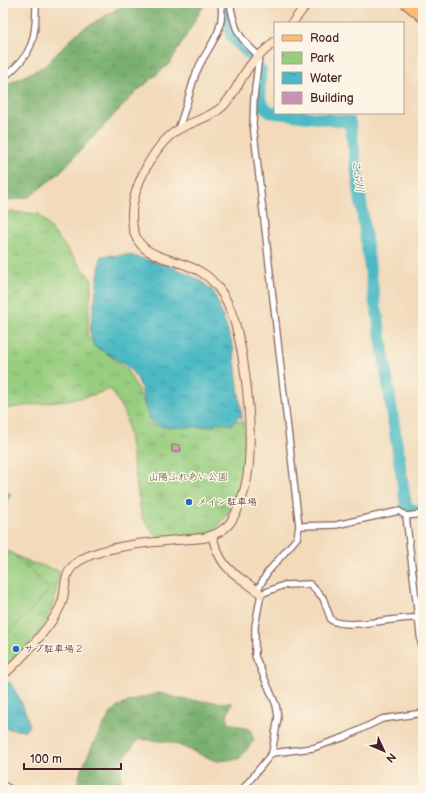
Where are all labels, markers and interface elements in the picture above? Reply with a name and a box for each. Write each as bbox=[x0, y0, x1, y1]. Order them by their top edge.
legend bbox=[274, 22, 404, 114]
text: Road bbox=[310, 31, 339, 46]
text: Park bbox=[310, 51, 334, 66]
text: Water bbox=[310, 71, 342, 86]
text: Building bbox=[310, 91, 354, 106]
water label: こぶ川 bbox=[349, 159, 367, 193]
park label: 山陽ふれあい公園 bbox=[148, 471, 228, 483]
place label: メイン駐車場 bbox=[197, 496, 257, 508]
marker: メイン駐車場 bbox=[184, 497, 194, 507]
place label: サブ駐車場２ bbox=[24, 643, 84, 655]
marker: サブ駐車場２ bbox=[11, 644, 21, 654]
north arrow bbox=[364, 731, 404, 771]
scale bar bbox=[24, 745, 121, 771]
text: N bbox=[383, 750, 398, 765]
text: 100 m bbox=[30, 752, 62, 767]

